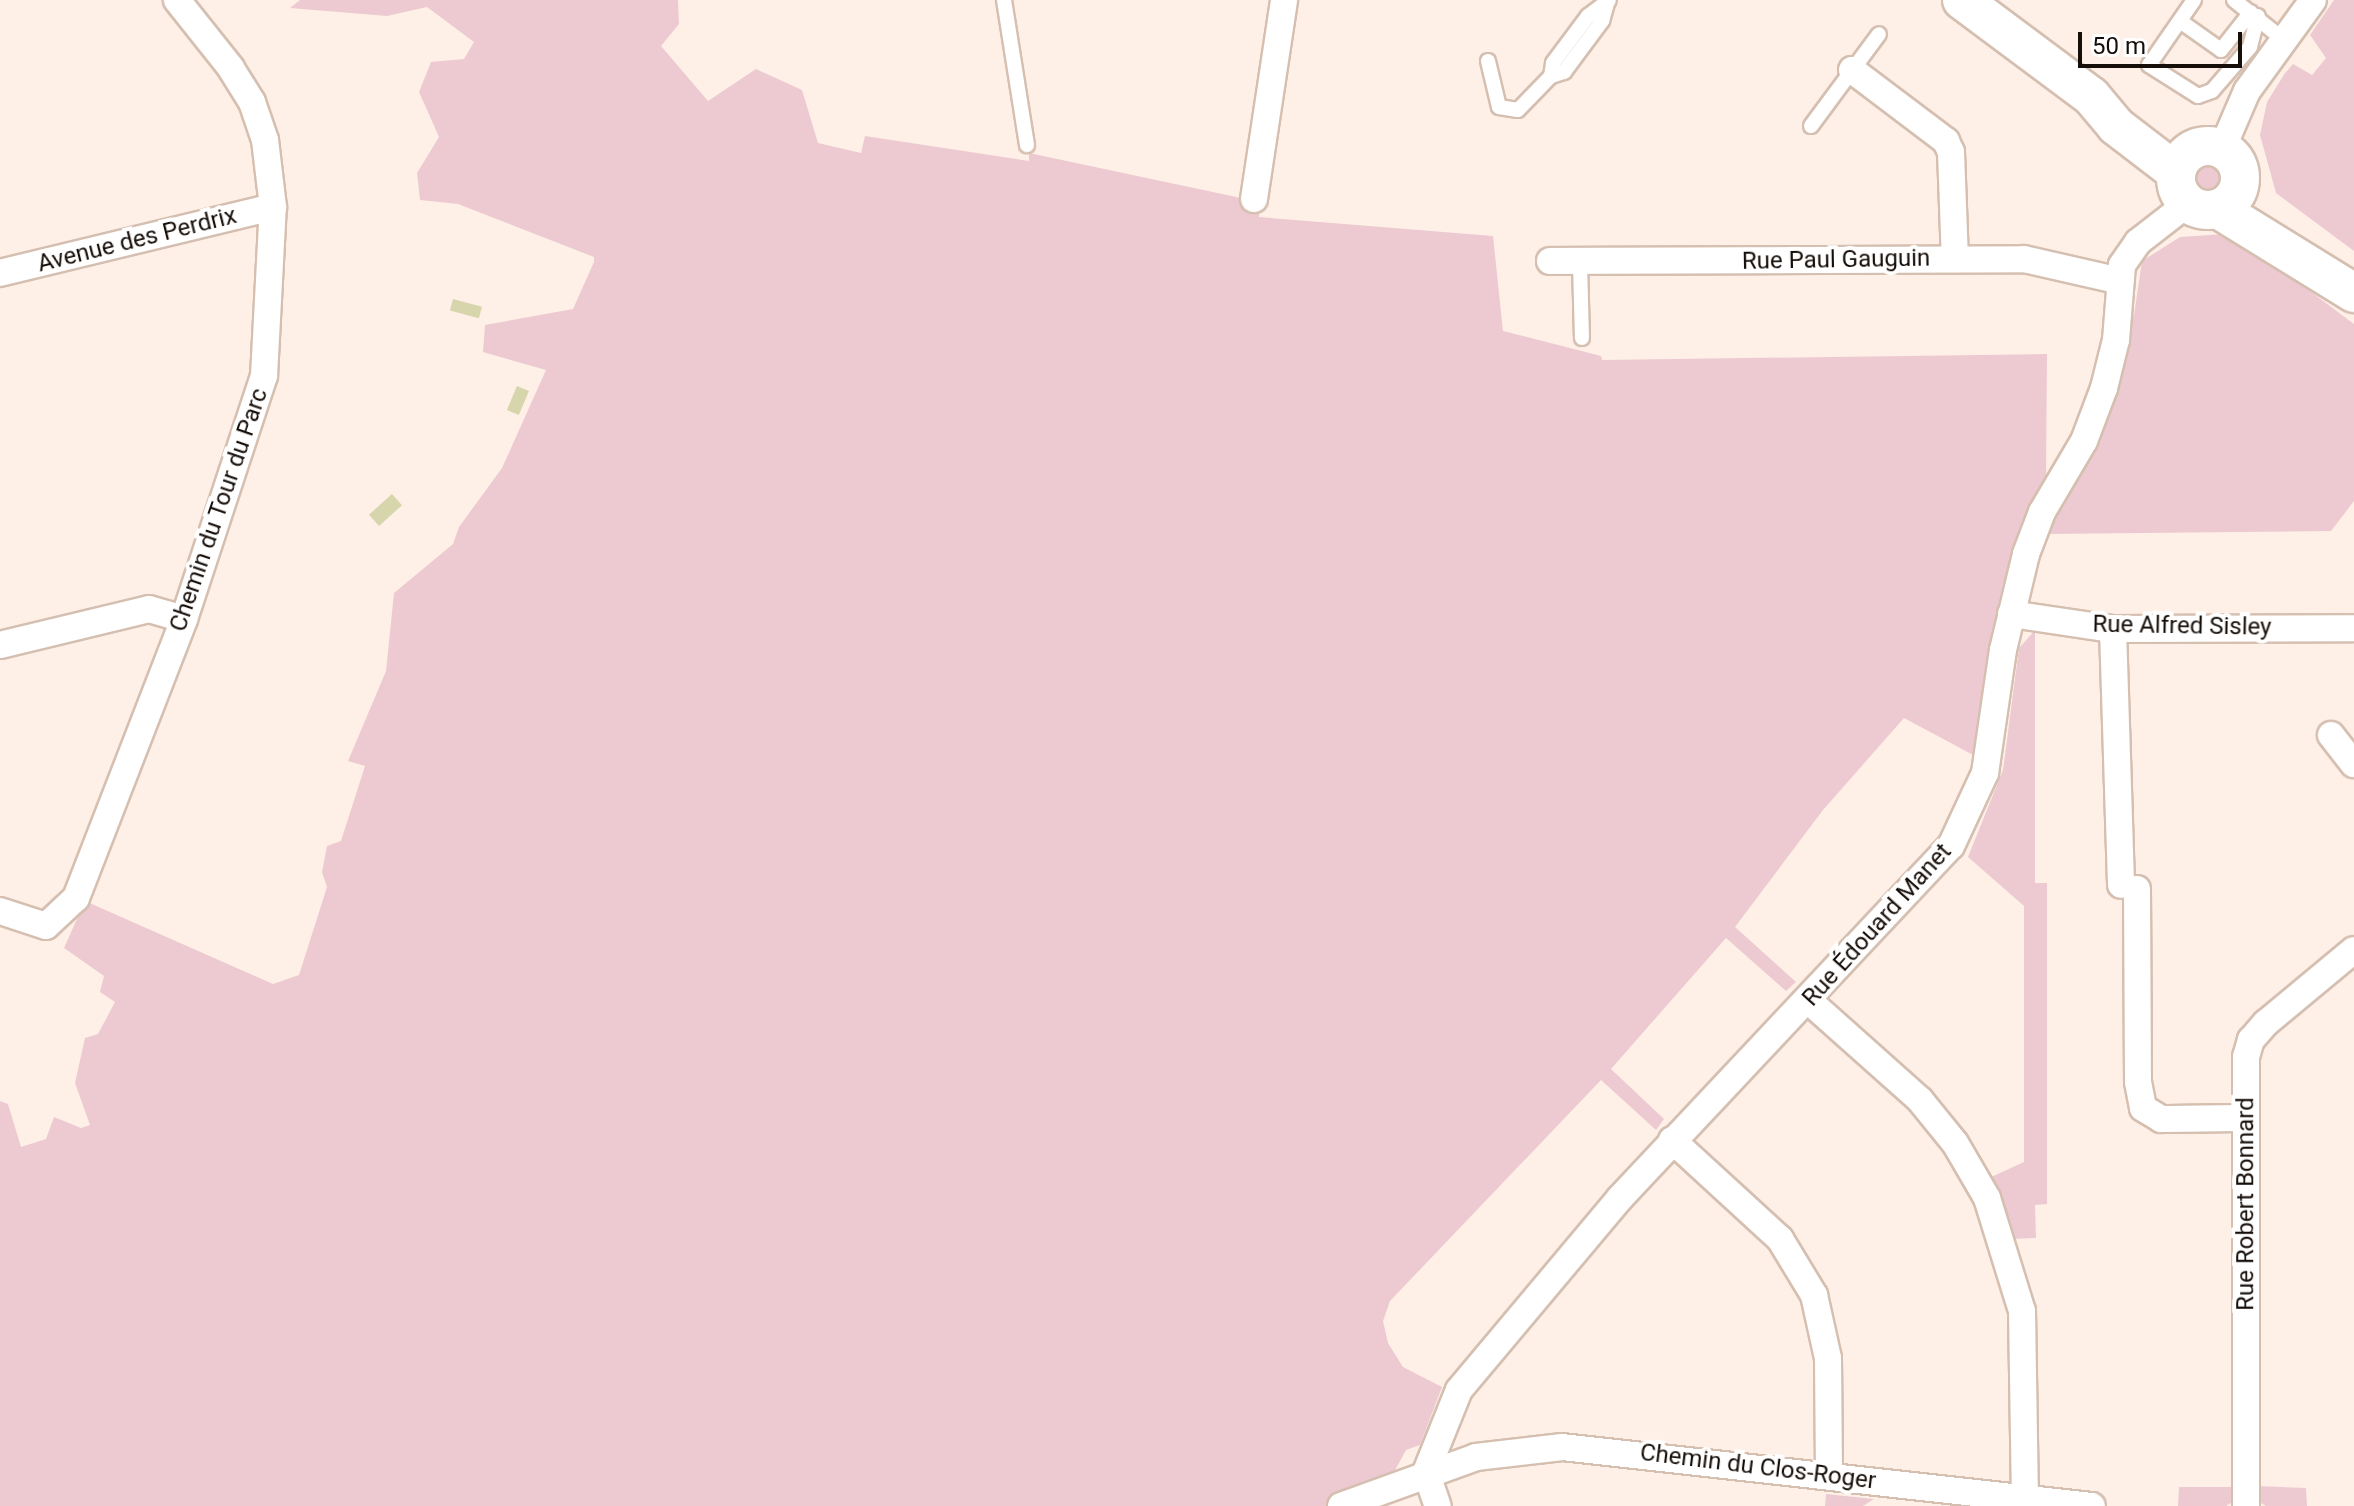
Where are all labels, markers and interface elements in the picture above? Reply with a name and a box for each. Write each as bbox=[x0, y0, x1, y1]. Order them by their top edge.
scale bar bbox=[2082, 16, 2246, 66]
text: 50 m bbox=[2092, 32, 2146, 60]
street label: Avenue des Perdrix bbox=[35, 201, 239, 279]
street label: Rue Paul Gauguin bbox=[1742, 244, 1930, 276]
street label: Chemin du Tour du Parc bbox=[164, 384, 274, 636]
street label: Rue Alfred Sisley bbox=[2092, 610, 2272, 642]
street label: Rue Édouard Manet bbox=[1796, 838, 1958, 1012]
street label: Rue Robert Bonnard bbox=[2232, 1097, 2260, 1311]
street label: Chemin du Clos-Roger bbox=[1638, 1438, 1878, 1496]

